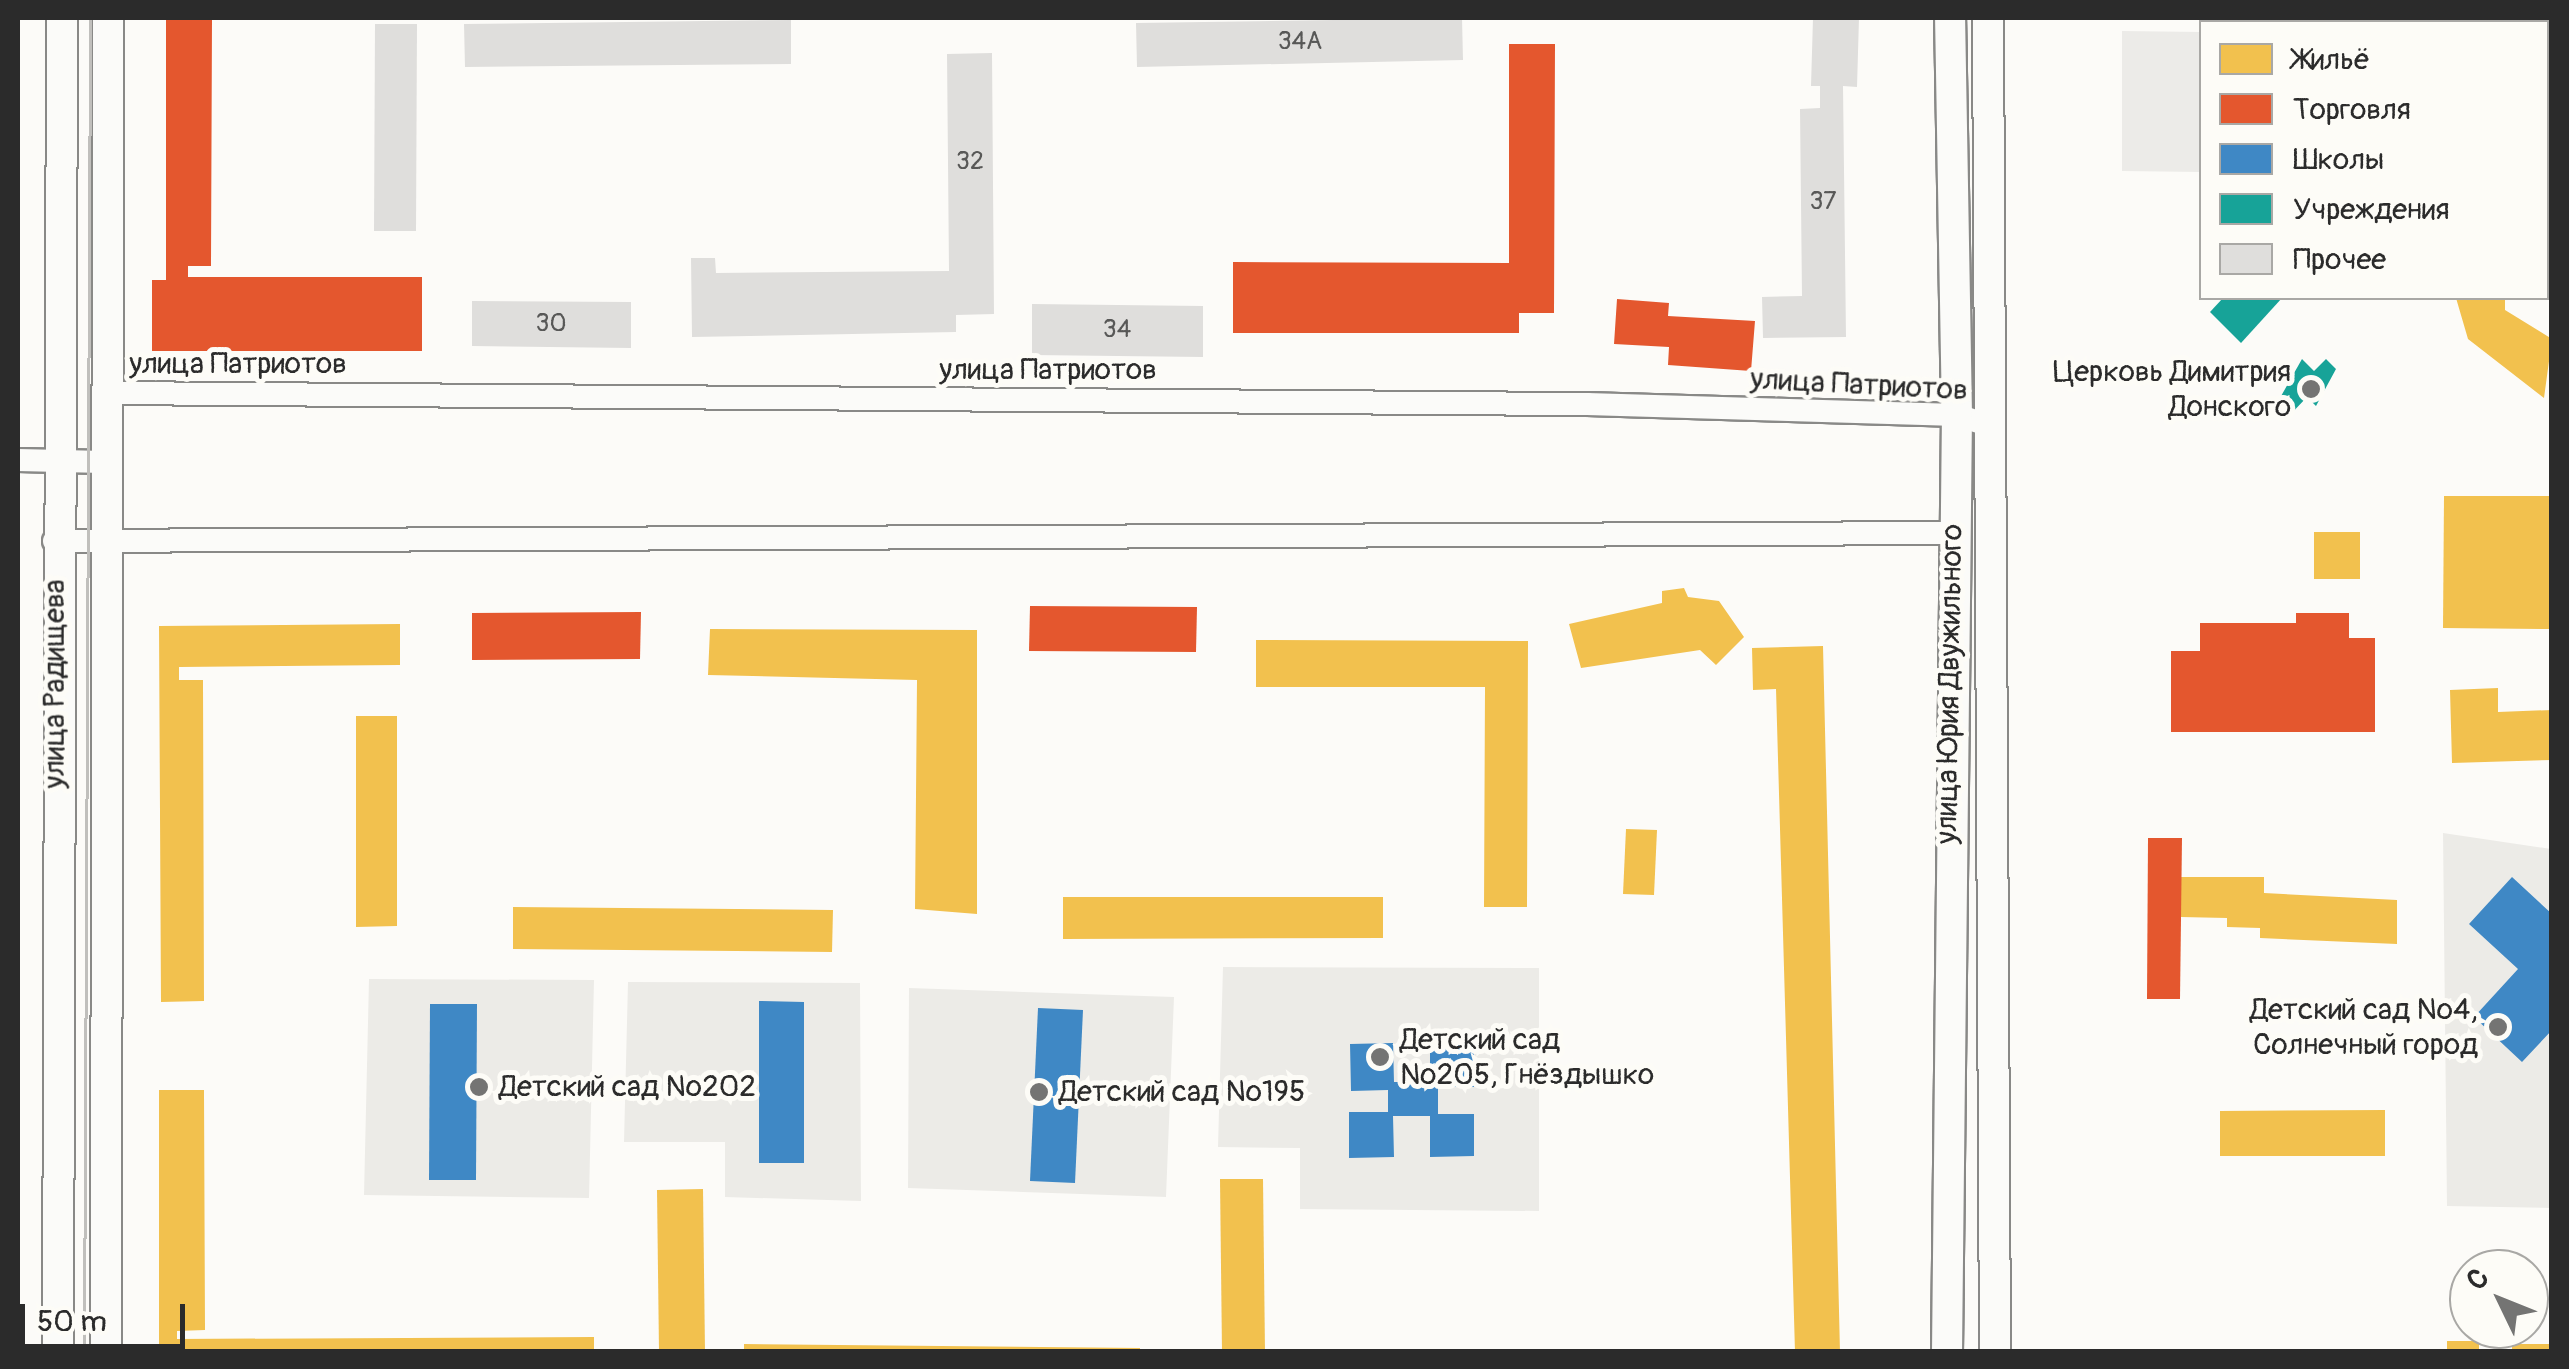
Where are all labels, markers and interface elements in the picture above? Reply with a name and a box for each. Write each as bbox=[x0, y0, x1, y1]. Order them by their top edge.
legend bbox=[2199, 20, 2549, 300]
house number: 34А bbox=[1278, 27, 1322, 57]
text: Жильё bbox=[2293, 41, 2370, 78]
text: Торговля bbox=[2293, 91, 2411, 128]
text: Школы bbox=[2293, 141, 2384, 178]
house number: 32 bbox=[956, 147, 984, 177]
house number: 37 bbox=[1809, 187, 1837, 217]
text: Учреждения bbox=[2293, 191, 2450, 228]
text: Прочее bbox=[2293, 241, 2386, 278]
house number: 30 bbox=[535, 309, 567, 339]
house number: 34 bbox=[1103, 315, 1131, 345]
street label: улица Патриотов bbox=[129, 346, 347, 382]
street label: улица Патриотов bbox=[939, 352, 1157, 388]
place label: Церковь Димитрия Донского bbox=[2053, 354, 2291, 424]
street label: улица Патриотов bbox=[1749, 361, 1969, 409]
marker: Церковь Димитрия Донского bbox=[2300, 378, 2322, 400]
street label: улица Юрия Двужильного bbox=[1929, 524, 1971, 844]
street label: улица Радищева bbox=[37, 579, 73, 789]
place label: Детский сад №4, Солнечный город bbox=[2250, 992, 2478, 1062]
marker: Детский сад №4, Солнечный город bbox=[2487, 1016, 2509, 1038]
place label: Детский сад №205, Гнёздышко bbox=[1400, 1022, 1654, 1092]
marker: Детский сад №205, Гнёздышко bbox=[1369, 1046, 1391, 1068]
place label: Детский сад №202 bbox=[499, 1069, 756, 1105]
place label: Детский сад №195 bbox=[1059, 1074, 1305, 1110]
marker: Детский сад №202 bbox=[468, 1076, 490, 1098]
marker: Детский сад №195 bbox=[1028, 1081, 1050, 1103]
north arrow bbox=[2449, 1249, 2549, 1349]
text: С bbox=[2459, 1261, 2497, 1298]
scale bar bbox=[25, 1284, 190, 1346]
text: 50 m bbox=[37, 1303, 107, 1340]

